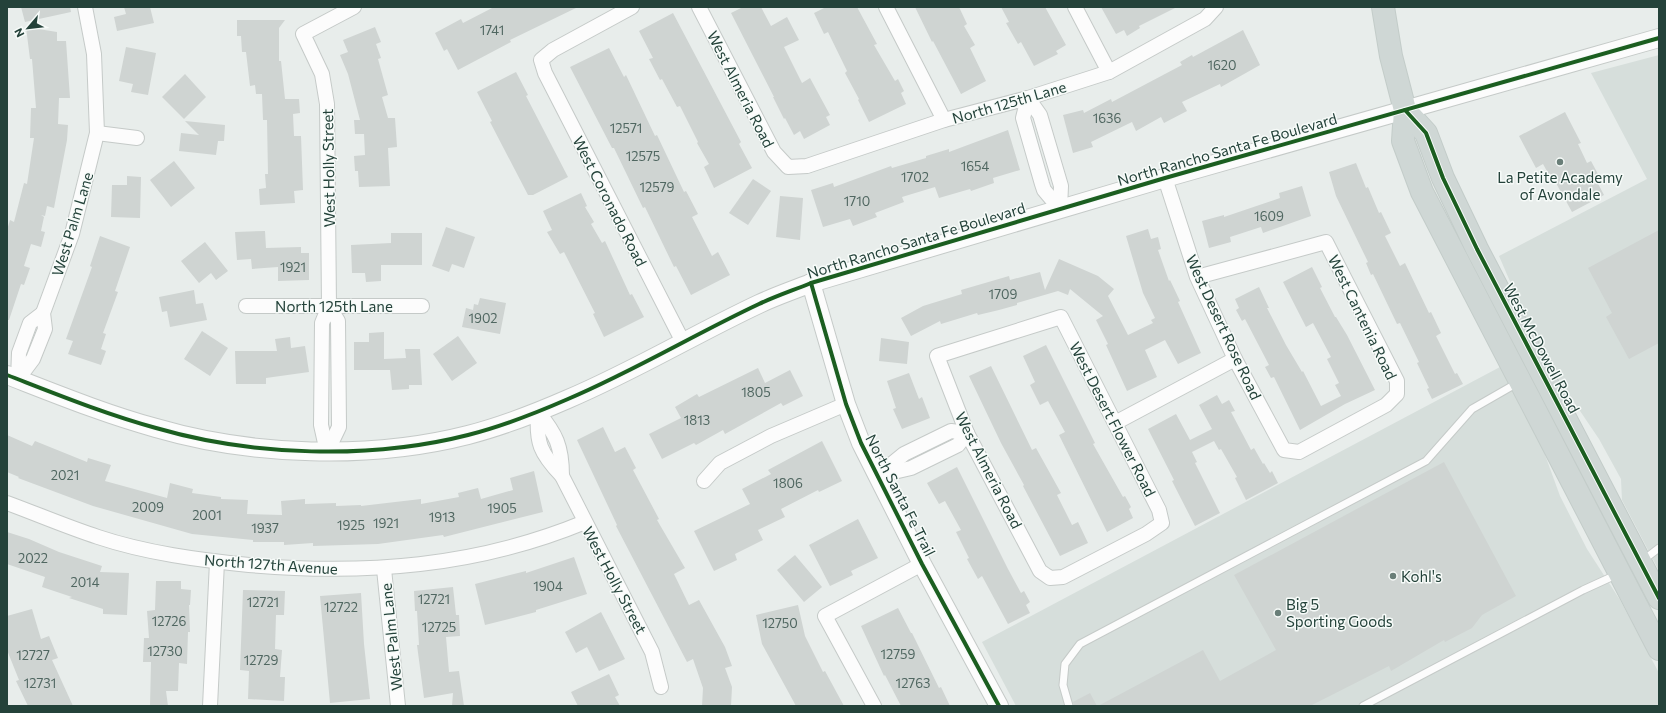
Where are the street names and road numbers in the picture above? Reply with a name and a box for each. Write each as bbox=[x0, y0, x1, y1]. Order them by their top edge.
street label: West Almeria Road bbox=[704, 28, 778, 150]
street label: North 125th Lane bbox=[950, 77, 1068, 127]
street label: West Holly Street bbox=[318, 108, 338, 228]
street label: North Rancho Santa Fe Boulevard bbox=[1115, 109, 1339, 189]
street label: West Coronado Road bbox=[569, 133, 651, 269]
street label: West Palm Lane bbox=[48, 170, 96, 278]
street label: North Rancho Santa Fe Boulevard bbox=[804, 198, 1028, 282]
street label: West Desert Rose Road bbox=[1183, 252, 1265, 402]
street label: West Cantenia Road bbox=[1325, 252, 1401, 382]
street label: West McDowell Road bbox=[1500, 280, 1584, 416]
street label: North 125th Lane bbox=[275, 297, 393, 315]
street label: West Desert Flower Road bbox=[1066, 339, 1160, 499]
street label: West Almeria Road bbox=[952, 409, 1026, 531]
street label: North Santa Fe Trail bbox=[862, 431, 940, 559]
street label: West Holly Street bbox=[579, 523, 651, 637]
street label: North 127th Avenue bbox=[203, 550, 339, 578]
street label: West Palm Lane bbox=[376, 582, 406, 692]

